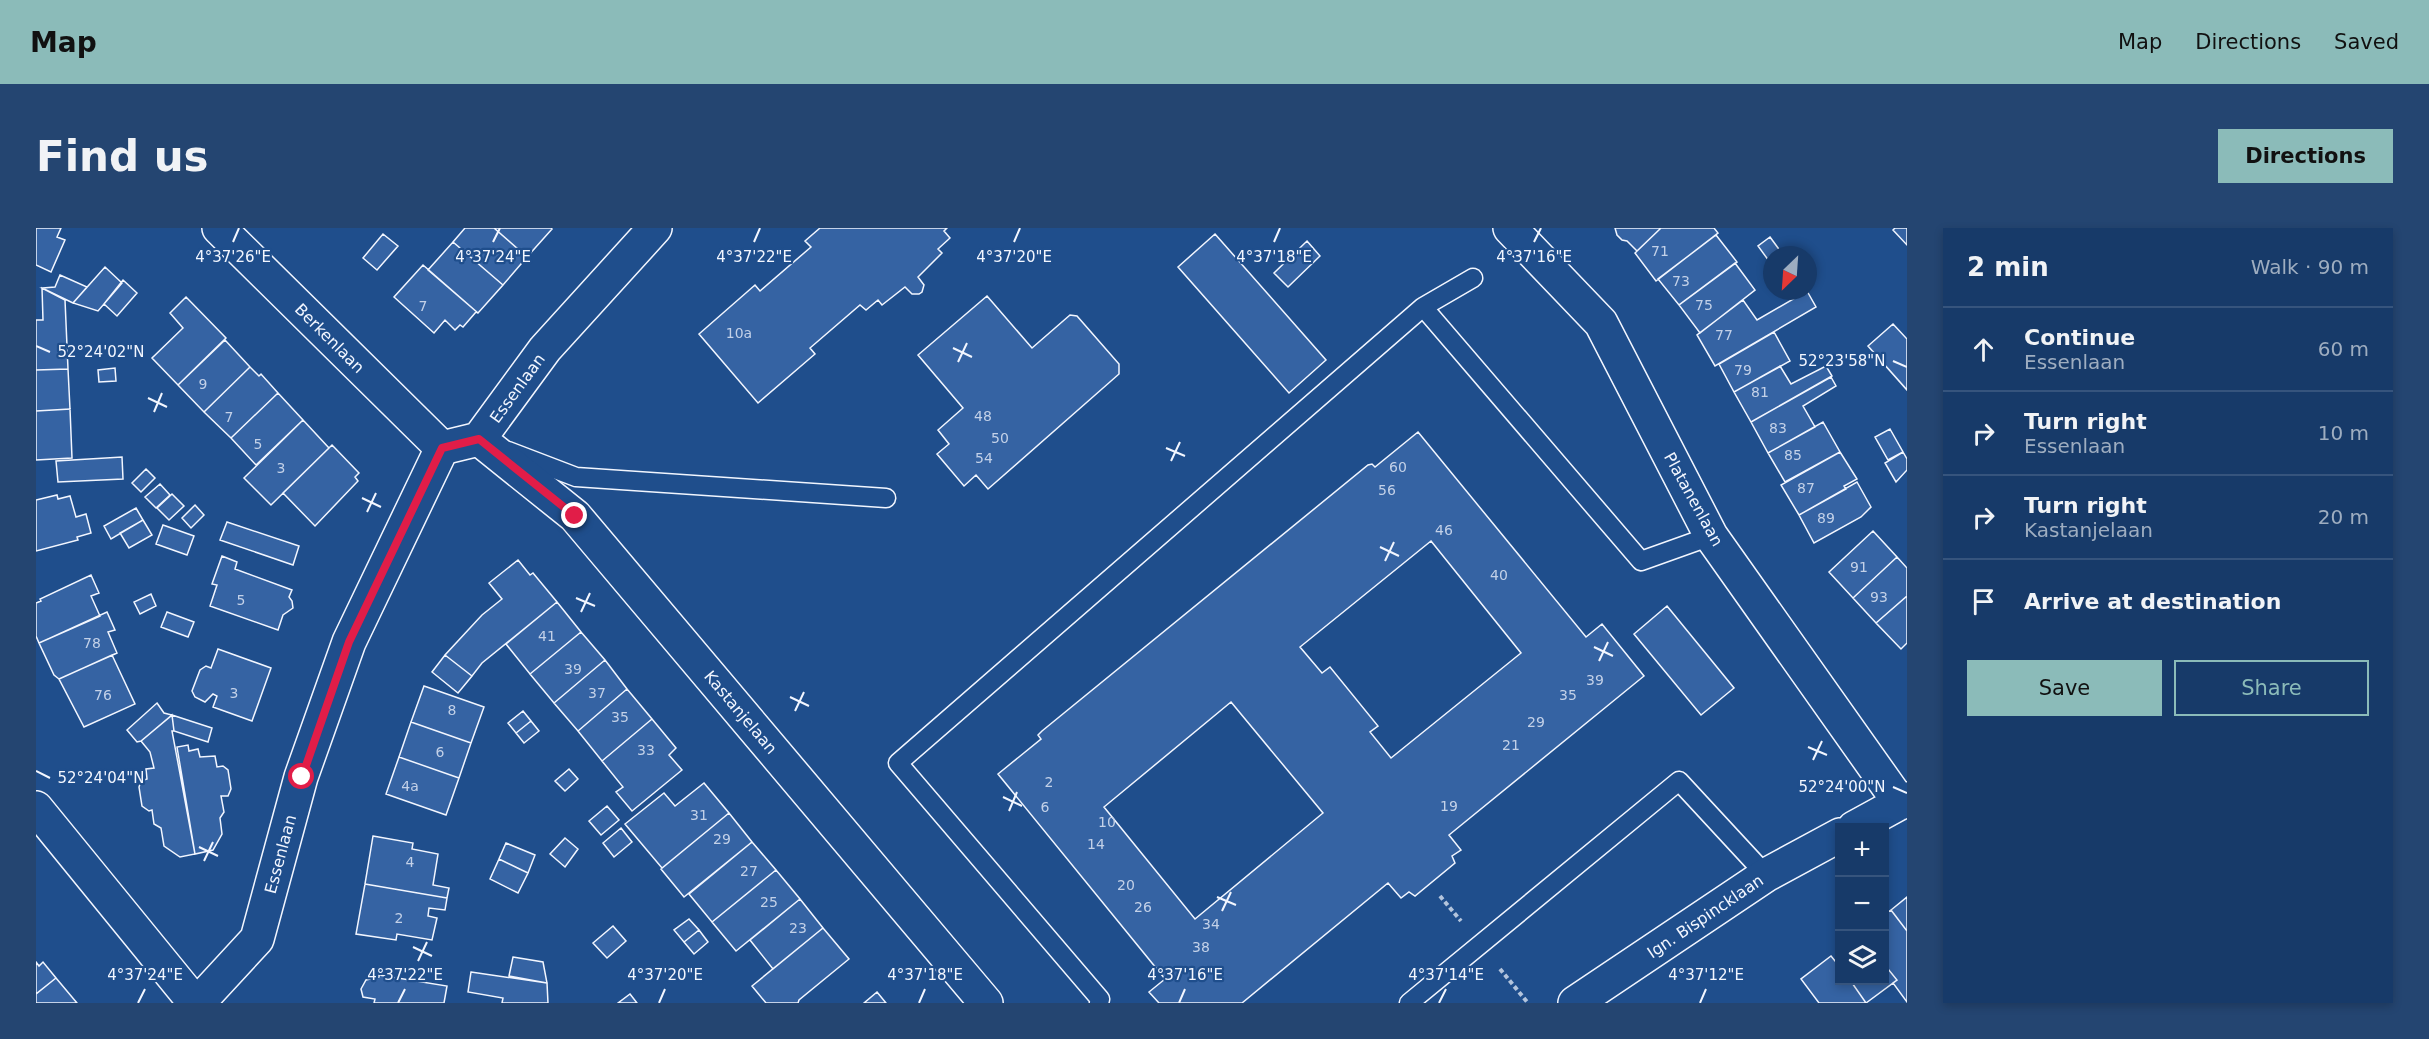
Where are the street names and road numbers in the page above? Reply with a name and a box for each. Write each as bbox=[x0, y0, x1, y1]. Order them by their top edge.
street label: Berkenlaan bbox=[291, 300, 368, 377]
street label: Essenlaan bbox=[486, 350, 549, 427]
street label: Platanenlaan bbox=[1660, 449, 1727, 549]
street label: Kastanjelaan bbox=[700, 667, 781, 758]
street label: Essenlaan bbox=[261, 813, 300, 896]
street label: Ign. Bispincklaan bbox=[1644, 871, 1767, 962]

